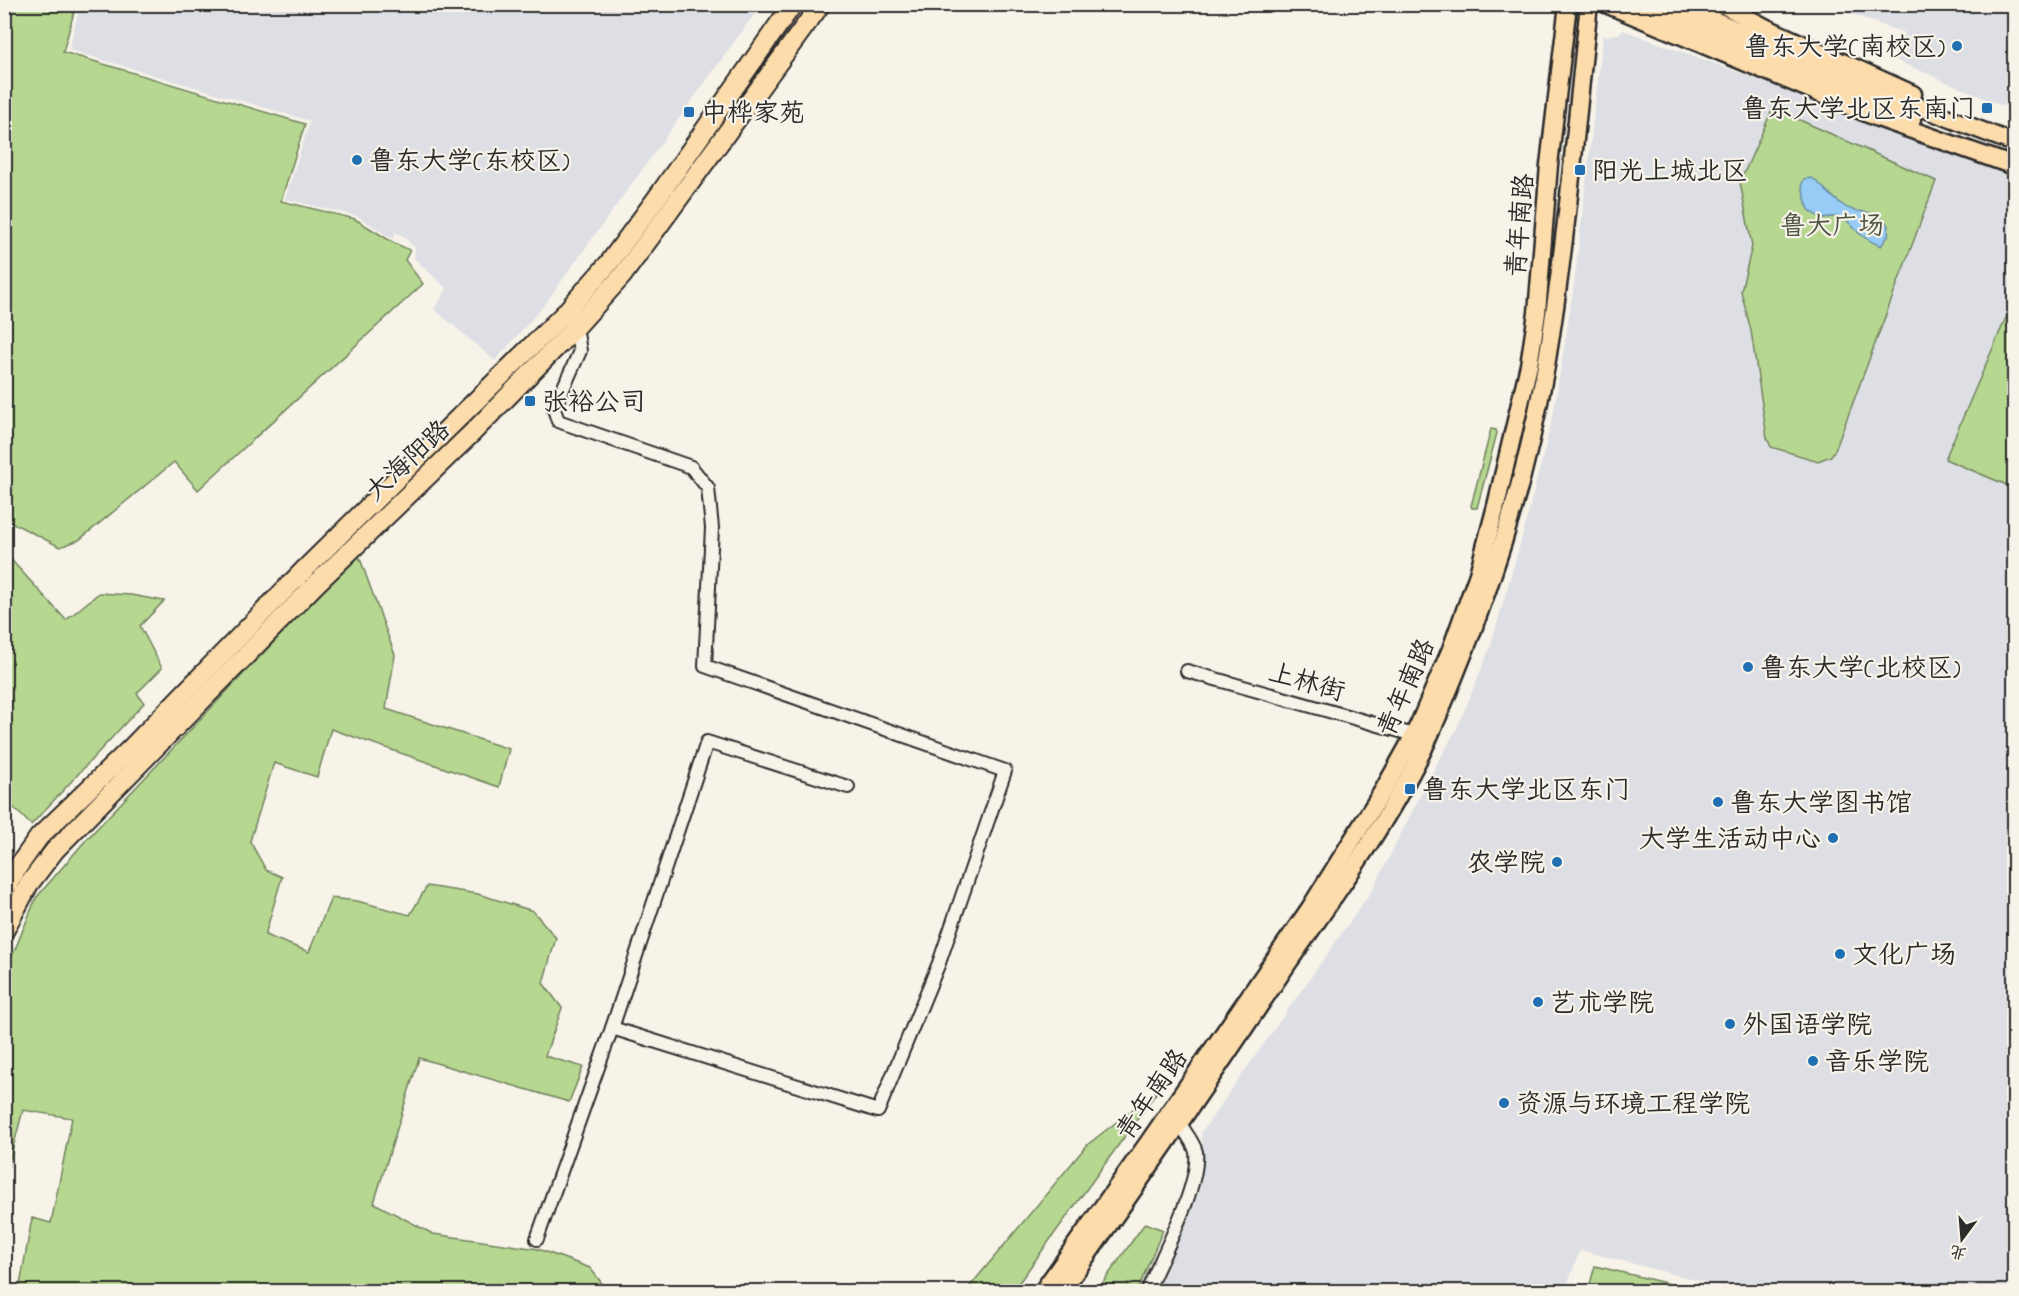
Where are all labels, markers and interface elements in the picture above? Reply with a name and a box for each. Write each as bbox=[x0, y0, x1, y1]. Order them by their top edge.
place label: 鲁东大学(南校区) bbox=[1744, 30, 1945, 68]
marker: 鲁东大学(南校区) bbox=[1950, 39, 1964, 53]
place label: 鲁东大学北区东南门 bbox=[1741, 92, 1975, 130]
place label: 中桦家苑 bbox=[701, 96, 805, 134]
marker: 鲁东大学北区东南门 bbox=[1980, 101, 1994, 115]
marker: 中桦家苑 bbox=[682, 105, 696, 119]
place label: 鲁东大学(东校区) bbox=[369, 144, 570, 182]
marker: 鲁东大学(东校区) bbox=[350, 153, 364, 167]
place label: 阳光上城北区 bbox=[1592, 154, 1748, 192]
marker: 阳光上城北区 bbox=[1573, 163, 1587, 177]
street label: 青年南路 bbox=[1499, 172, 1545, 279]
park label: 鲁大广场 bbox=[1780, 209, 1884, 247]
place label: 张裕公司 bbox=[542, 385, 646, 423]
marker: 张裕公司 bbox=[523, 394, 537, 408]
street label: 大海阳路 bbox=[358, 413, 460, 512]
street label: 青年南路 bbox=[1369, 633, 1446, 743]
place label: 鲁东大学(北校区) bbox=[1760, 651, 1961, 689]
street label: 上林街 bbox=[1263, 655, 1349, 713]
marker: 鲁东大学(北校区) bbox=[1741, 660, 1755, 674]
place label: 鲁东大学北区东门 bbox=[1422, 773, 1630, 811]
marker: 鲁东大学北区东门 bbox=[1403, 782, 1417, 796]
place label: 鲁东大学图书馆 bbox=[1730, 786, 1912, 824]
marker: 鲁东大学图书馆 bbox=[1711, 795, 1725, 809]
place label: 大学生活动中心 bbox=[1639, 822, 1821, 860]
marker: 大学生活动中心 bbox=[1826, 831, 1840, 845]
place label: 农学院 bbox=[1467, 846, 1545, 884]
marker: 农学院 bbox=[1550, 855, 1564, 869]
place label: 文化广场 bbox=[1852, 938, 1956, 976]
marker: 文化广场 bbox=[1833, 947, 1847, 961]
place label: 艺术学院 bbox=[1550, 986, 1654, 1024]
marker: 艺术学院 bbox=[1531, 995, 1545, 1009]
place label: 外国语学院 bbox=[1742, 1008, 1872, 1046]
marker: 外国语学院 bbox=[1723, 1017, 1737, 1031]
street label: 青年南路 bbox=[1108, 1042, 1199, 1149]
place label: 音乐学院 bbox=[1825, 1045, 1929, 1083]
marker: 音乐学院 bbox=[1806, 1054, 1820, 1068]
place label: 资源与环境工程学院 bbox=[1516, 1087, 1750, 1125]
marker: 资源与环境工程学院 bbox=[1497, 1096, 1511, 1110]
north arrow bbox=[1932, 1209, 1992, 1269]
text: 北 bbox=[1947, 1238, 1969, 1265]

